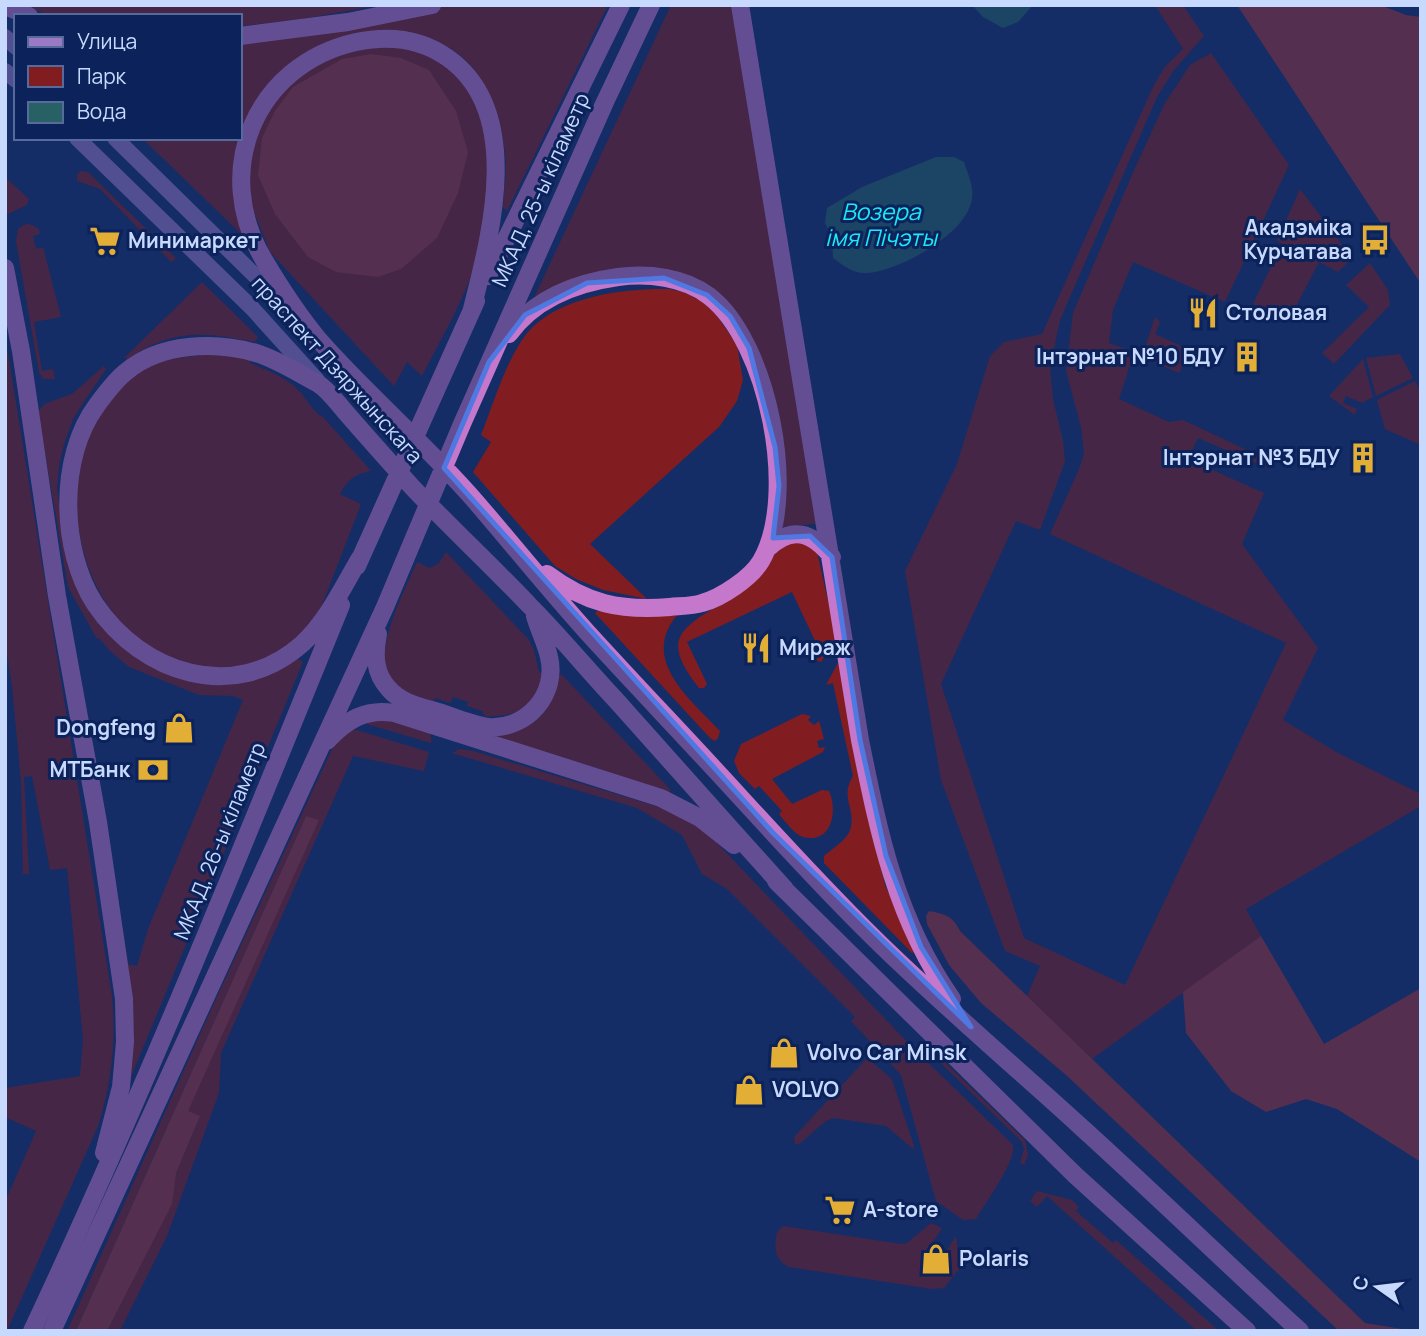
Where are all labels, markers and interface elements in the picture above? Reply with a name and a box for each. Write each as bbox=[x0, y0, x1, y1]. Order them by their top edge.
legend bbox=[14, 14, 242, 140]
text: Улица bbox=[77, 27, 137, 55]
text: Парк bbox=[77, 62, 127, 90]
street label: МКАД, 25-ы кіламетр bbox=[485, 88, 595, 291]
text: Вода bbox=[77, 97, 127, 125]
water label: Возера імя Пічэты bbox=[825, 195, 939, 253]
place label: Акадэміка Курчатава bbox=[1244, 213, 1352, 265]
bus stop icon: Акадэміка Курчатава bbox=[1358, 223, 1392, 257]
supermarket icon: Минимаркет bbox=[88, 224, 122, 258]
place label: Минимаркет bbox=[128, 226, 259, 254]
street label: праспект Дзяржынскага bbox=[246, 270, 429, 469]
restaurant icon: Столовая bbox=[1186, 296, 1220, 330]
place label: Столовая bbox=[1226, 298, 1327, 326]
building icon: Інтэрнат №10 БДУ bbox=[1230, 340, 1264, 374]
place label: Інтэрнат №10 БДУ bbox=[1036, 342, 1225, 370]
building icon: Інтэрнат №3 БДУ bbox=[1346, 441, 1380, 475]
place label: Інтэрнат №3 БДУ bbox=[1163, 443, 1341, 471]
restaurant icon: Мираж bbox=[739, 631, 773, 665]
place label: Мираж bbox=[779, 633, 851, 661]
shop icon: Dongfeng bbox=[162, 711, 196, 745]
place label: Dongfeng bbox=[56, 713, 156, 741]
street label: МКАД, 26-ы кіламетр bbox=[167, 738, 271, 943]
bank icon: МТБанк bbox=[136, 753, 170, 787]
place label: МТБанк bbox=[49, 755, 131, 783]
shop icon: Volvo Car Minsk bbox=[767, 1036, 801, 1070]
place label: Volvo Car Minsk bbox=[807, 1038, 967, 1066]
shop icon: VOLVO bbox=[732, 1073, 766, 1107]
place label: VOLVO bbox=[772, 1075, 839, 1103]
supermarket icon: А-store bbox=[823, 1193, 857, 1227]
place label: А-store bbox=[863, 1195, 939, 1223]
shop icon: Polaris bbox=[919, 1242, 953, 1276]
place label: Polaris bbox=[959, 1244, 1029, 1272]
north arrow bbox=[1342, 1252, 1412, 1322]
text: С bbox=[1346, 1273, 1375, 1293]

